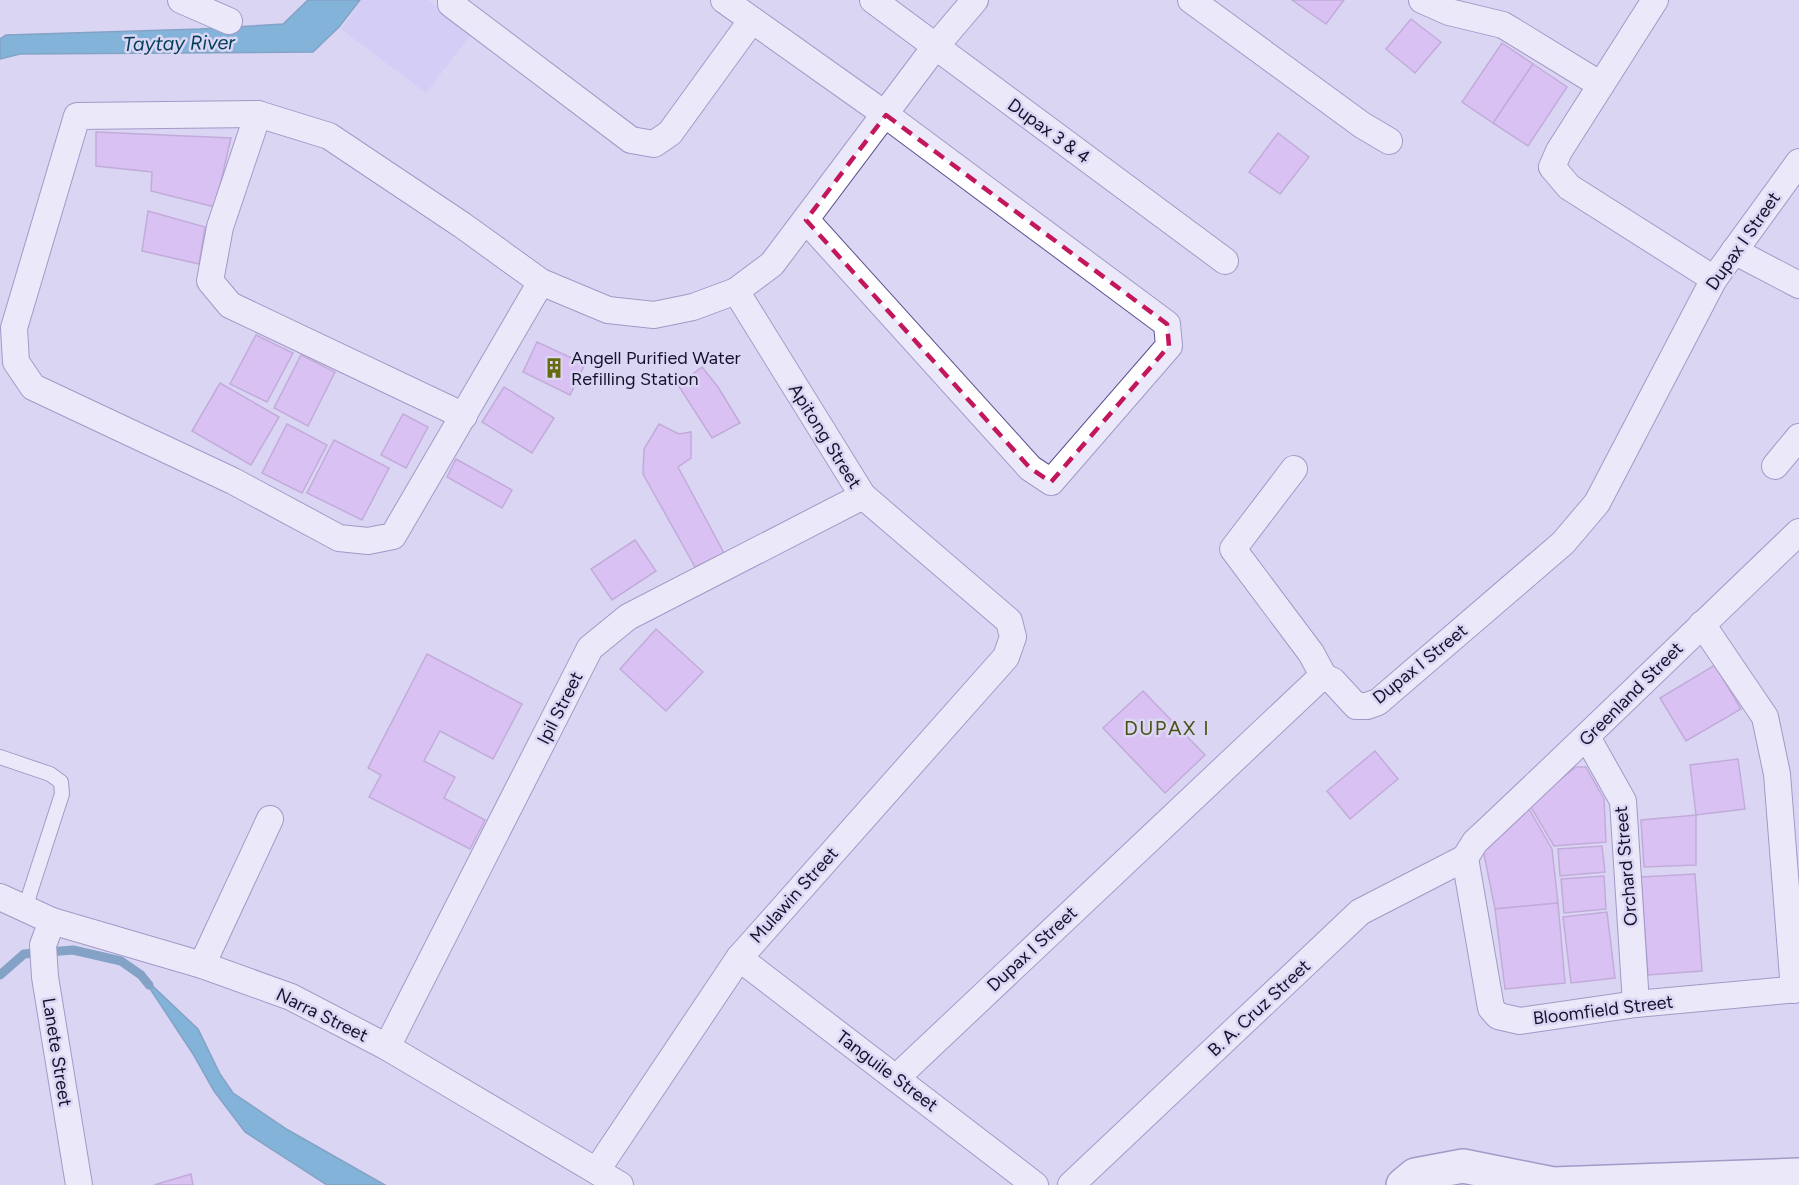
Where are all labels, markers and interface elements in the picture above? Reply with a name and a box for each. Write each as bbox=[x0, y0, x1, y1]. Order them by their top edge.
water label: Taytay River bbox=[123, 30, 236, 56]
street label: Dupax 3 & 4 bbox=[1003, 94, 1095, 168]
street label: Dupax I Street bbox=[1701, 187, 1785, 294]
place label: Angell Purified Water Refilling Station bbox=[571, 347, 741, 390]
building icon: Angell Purified Water Refilling Station bbox=[542, 356, 566, 380]
street label: Apitong Street bbox=[784, 379, 866, 493]
street label: Dupax I Street bbox=[1368, 619, 1472, 709]
street label: Greenland Street bbox=[1574, 637, 1688, 751]
street label: Ipil Street bbox=[532, 668, 588, 748]
district label: DUPAX I bbox=[1124, 716, 1210, 740]
street label: Orchard Street bbox=[1610, 805, 1642, 927]
street label: Mulawin Street bbox=[745, 842, 843, 947]
street label: Dupax I Street bbox=[982, 902, 1082, 996]
street label: B. A. Cruz Street bbox=[1203, 955, 1315, 1061]
street label: Narra Street bbox=[273, 983, 372, 1047]
street label: Bloomfield Street bbox=[1532, 990, 1675, 1030]
street label: Lanete Street bbox=[38, 996, 76, 1108]
street label: Tanguile Street bbox=[832, 1026, 942, 1116]

